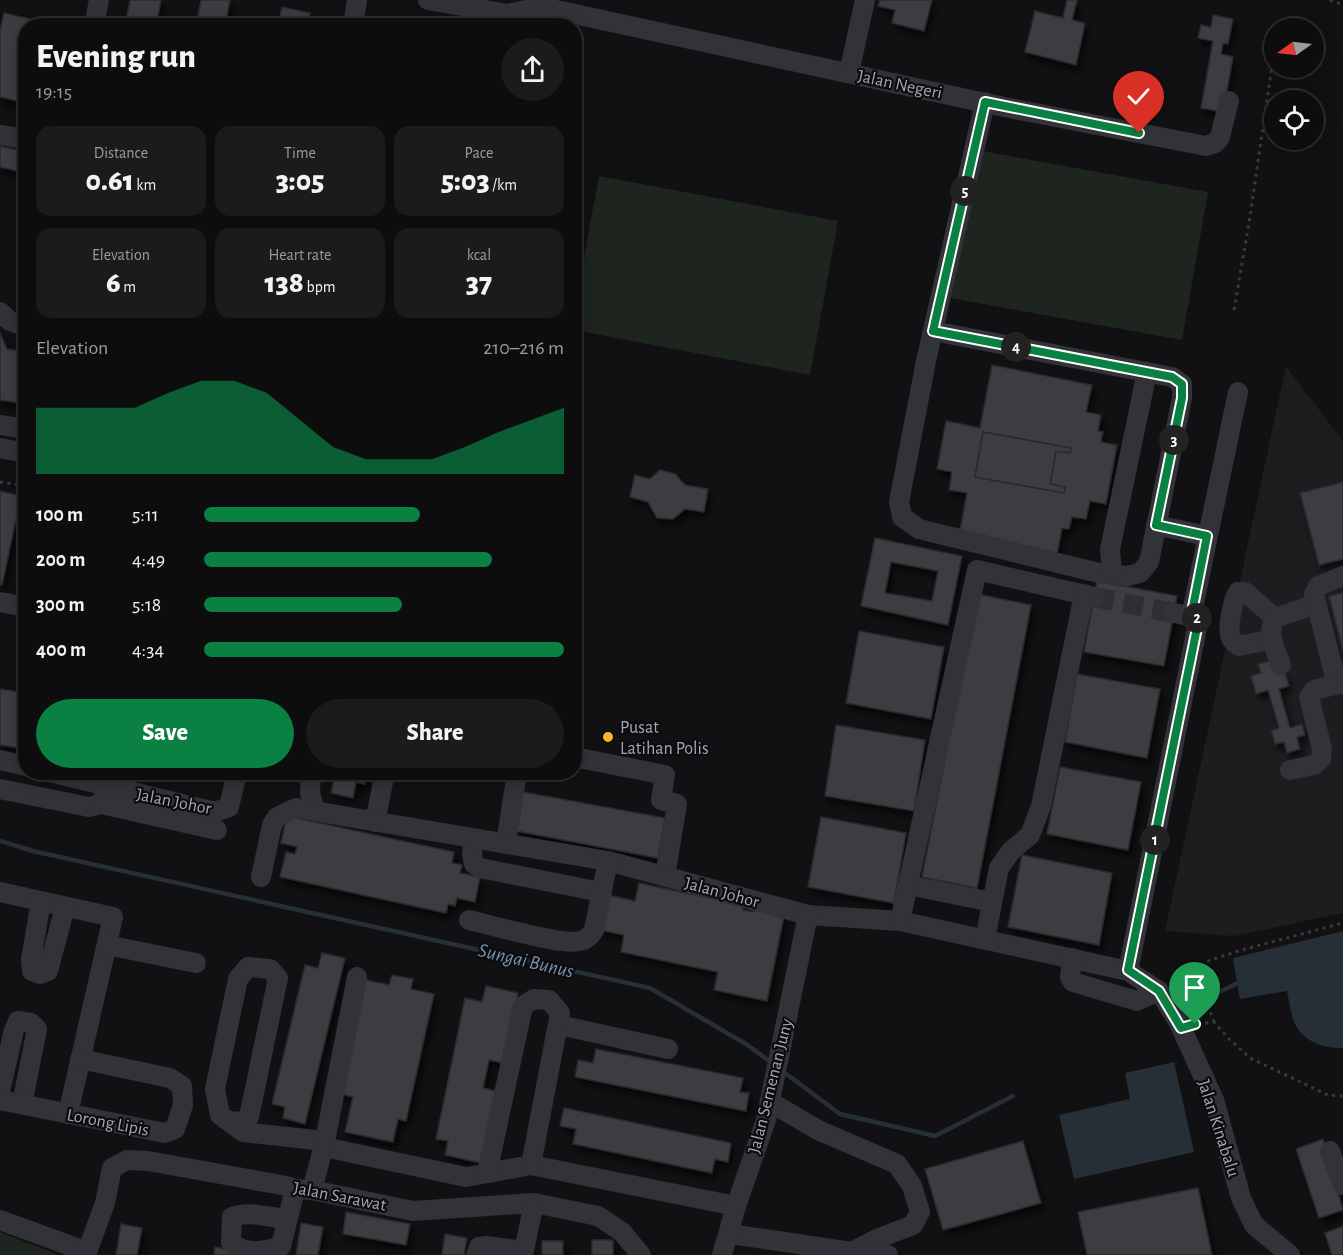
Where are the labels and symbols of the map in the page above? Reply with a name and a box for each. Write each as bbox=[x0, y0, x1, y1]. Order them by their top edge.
north arrow bbox=[1264, 18, 1324, 78]
street label: Jalan Negeri bbox=[856, 67, 944, 103]
pin bbox=[1113, 71, 1164, 133]
pin: 5 bbox=[950, 176, 980, 206]
pin: 4 bbox=[1001, 332, 1031, 362]
pin: 3 bbox=[1159, 425, 1189, 455]
pin: 2 bbox=[1182, 603, 1212, 633]
place label: Pusat Latihan Polis bbox=[620, 719, 709, 758]
marker: Pusat Latihan Polis bbox=[601, 730, 615, 744]
street label: Jalan Johor bbox=[135, 786, 213, 818]
pin: 1 bbox=[1140, 825, 1170, 855]
street label: Jalan Johor bbox=[683, 874, 761, 912]
water label: Sungai Bunus bbox=[476, 940, 576, 982]
pin bbox=[1169, 962, 1220, 1024]
street label: Jalan Semenan Juny bbox=[746, 1017, 796, 1155]
street label: Jalan Kinabalu bbox=[1194, 1077, 1242, 1179]
street label: Lorong Lipis bbox=[65, 1106, 150, 1140]
street label: Jalan Sarawat bbox=[292, 1179, 388, 1215]

